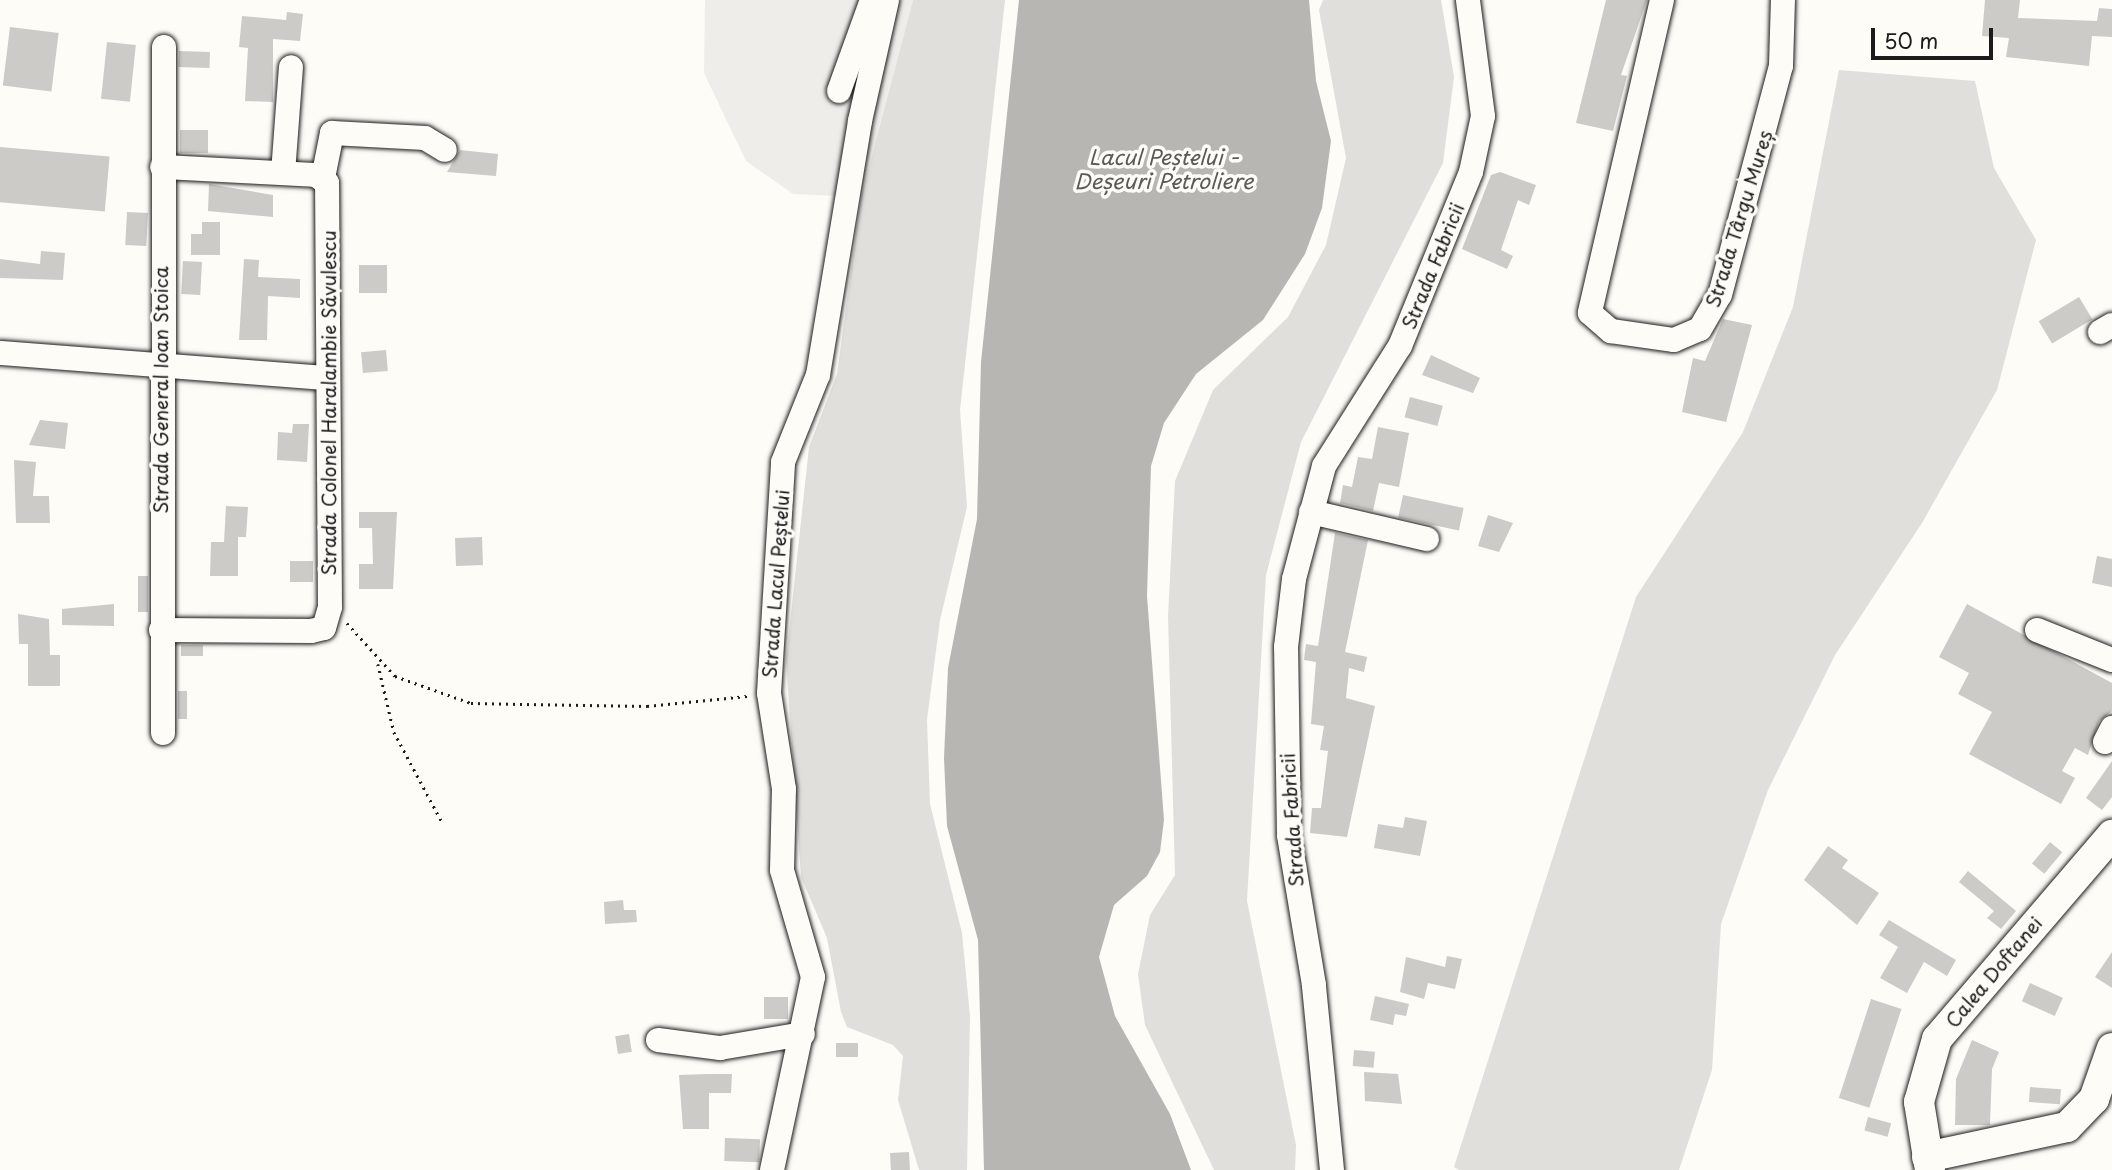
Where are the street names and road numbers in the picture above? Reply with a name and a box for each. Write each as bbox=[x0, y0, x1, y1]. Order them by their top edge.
street label: Strada Târgu Mureș bbox=[1701, 128, 1777, 310]
street label: Strada Fabricii bbox=[1397, 199, 1469, 333]
street label: Strada Colonel Haralambie Săvulescu bbox=[318, 231, 340, 575]
street label: Strada General Ioan Stoica bbox=[150, 265, 172, 515]
street label: Strada Lacul Peștelui bbox=[758, 488, 794, 680]
street label: Strada Fabricii bbox=[1276, 752, 1308, 888]
street label: Calea Doftanei bbox=[1941, 911, 2047, 1033]

